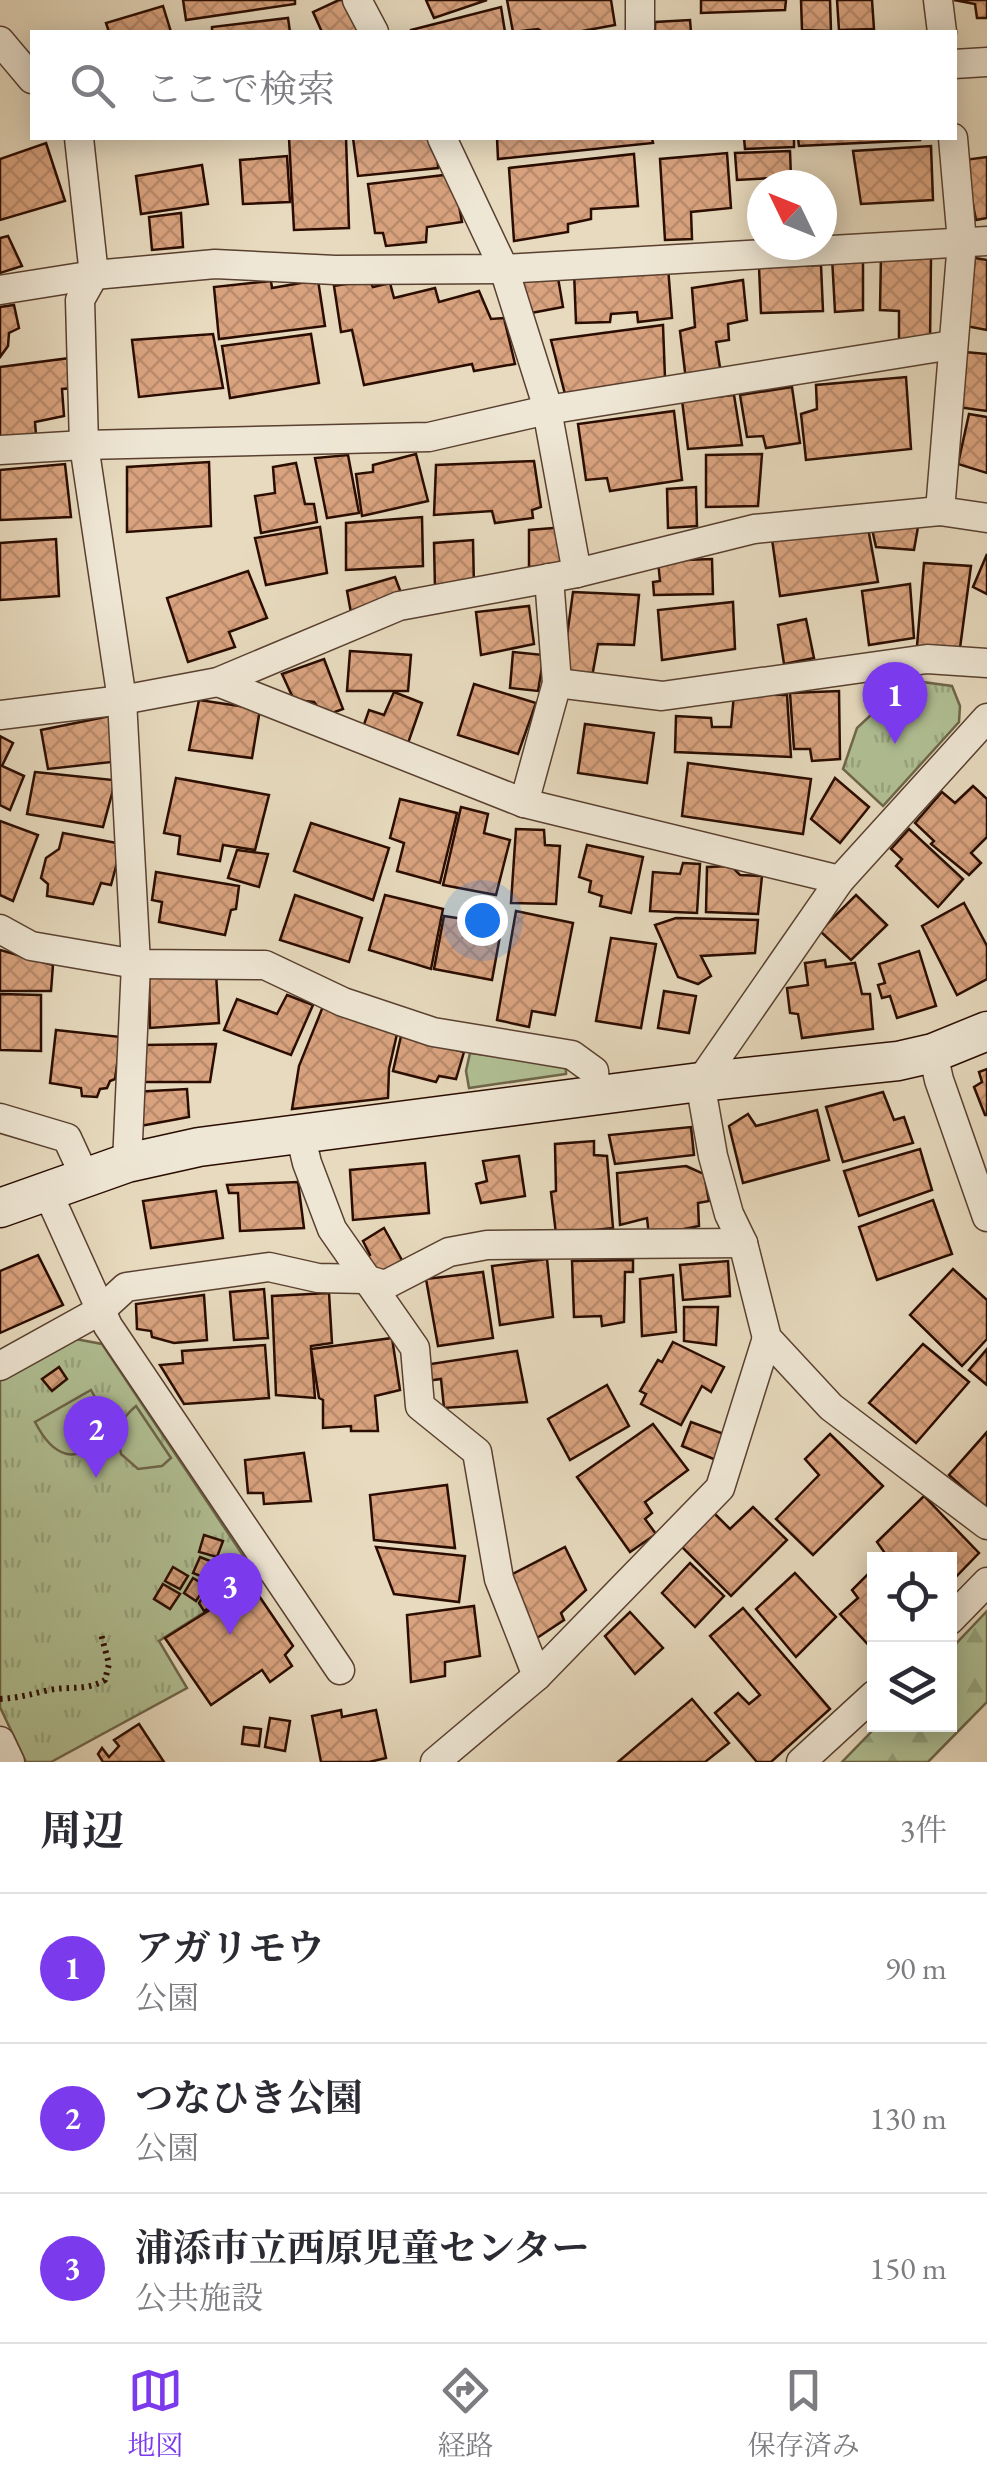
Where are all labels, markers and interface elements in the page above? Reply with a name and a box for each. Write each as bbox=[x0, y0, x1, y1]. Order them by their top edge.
search box bbox=[30, 30, 957, 140]
icon: search bbox=[65, 58, 120, 113]
text: ここで検索 bbox=[145, 64, 335, 113]
north arrow bbox=[747, 170, 837, 260]
pin: 1 bbox=[862, 662, 928, 744]
your location bbox=[457, 895, 508, 946]
pin: 2 bbox=[64, 1396, 128, 1478]
pin: 3 bbox=[198, 1552, 262, 1635]
map controls bbox=[867, 1552, 957, 1732]
button: locate bbox=[867, 1552, 957, 1642]
button: layers bbox=[867, 1642, 957, 1732]
text: 周辺 bbox=[40, 1803, 124, 1858]
text: 3件 bbox=[900, 1809, 947, 1851]
text: アガリモウ bbox=[135, 1923, 325, 1972]
text: 1 bbox=[64, 1947, 81, 1989]
text: 90 m bbox=[885, 1947, 947, 1989]
text: 公園 bbox=[135, 1977, 199, 2019]
text: つなひき公園 bbox=[135, 2073, 363, 2122]
text: 2 bbox=[64, 2097, 81, 2139]
text: 130 m bbox=[870, 2097, 947, 2139]
text: 公園 bbox=[135, 2127, 199, 2169]
text: 浦添市立西原児童センター bbox=[135, 2223, 589, 2272]
text: 3 bbox=[64, 2247, 81, 2289]
text: 150 m bbox=[870, 2247, 947, 2289]
text: 公共施設 bbox=[135, 2277, 263, 2319]
tab: 地図 bbox=[127, 2363, 183, 2463]
tab: 経路 bbox=[437, 2363, 494, 2463]
tab: 保存済み bbox=[748, 2363, 860, 2463]

